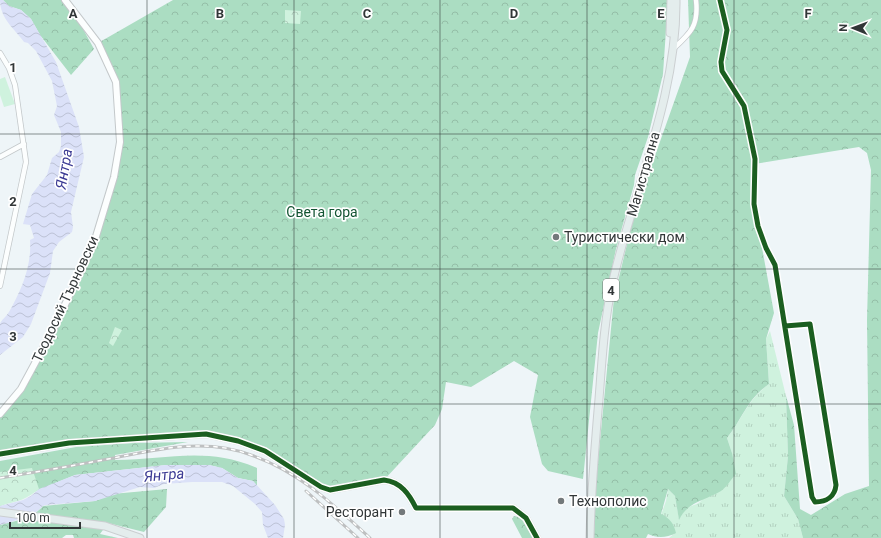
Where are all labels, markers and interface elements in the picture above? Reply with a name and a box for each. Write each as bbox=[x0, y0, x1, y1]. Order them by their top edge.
text: A bbox=[69, 6, 78, 21]
text: B bbox=[216, 6, 224, 21]
text: C bbox=[363, 6, 372, 21]
text: D bbox=[510, 6, 518, 21]
text: E bbox=[657, 6, 665, 21]
text: F bbox=[804, 6, 812, 21]
north arrow bbox=[833, 8, 873, 48]
text: N bbox=[837, 24, 850, 32]
text: 1 bbox=[9, 60, 17, 75]
street label: Магистрална bbox=[623, 130, 663, 218]
water label: Янтра bbox=[51, 147, 76, 192]
text: 2 bbox=[9, 194, 17, 209]
park label: Света гора bbox=[286, 204, 358, 220]
place label: Туристически дом bbox=[564, 229, 685, 245]
marker: Туристически дом bbox=[551, 232, 561, 242]
street label: Теодосий Търновски bbox=[29, 233, 101, 365]
road number: 4 bbox=[603, 279, 619, 301]
text: 3 bbox=[9, 329, 17, 344]
text: 4 bbox=[9, 463, 17, 478]
water label: Янтра bbox=[142, 464, 185, 486]
place label: Технополис bbox=[569, 493, 647, 509]
marker: Технополис bbox=[556, 496, 566, 506]
scale bar bbox=[10, 504, 80, 530]
place label: Ресторант bbox=[326, 504, 394, 520]
marker: Ресторант bbox=[397, 507, 407, 517]
text: 100 m bbox=[16, 511, 50, 525]

